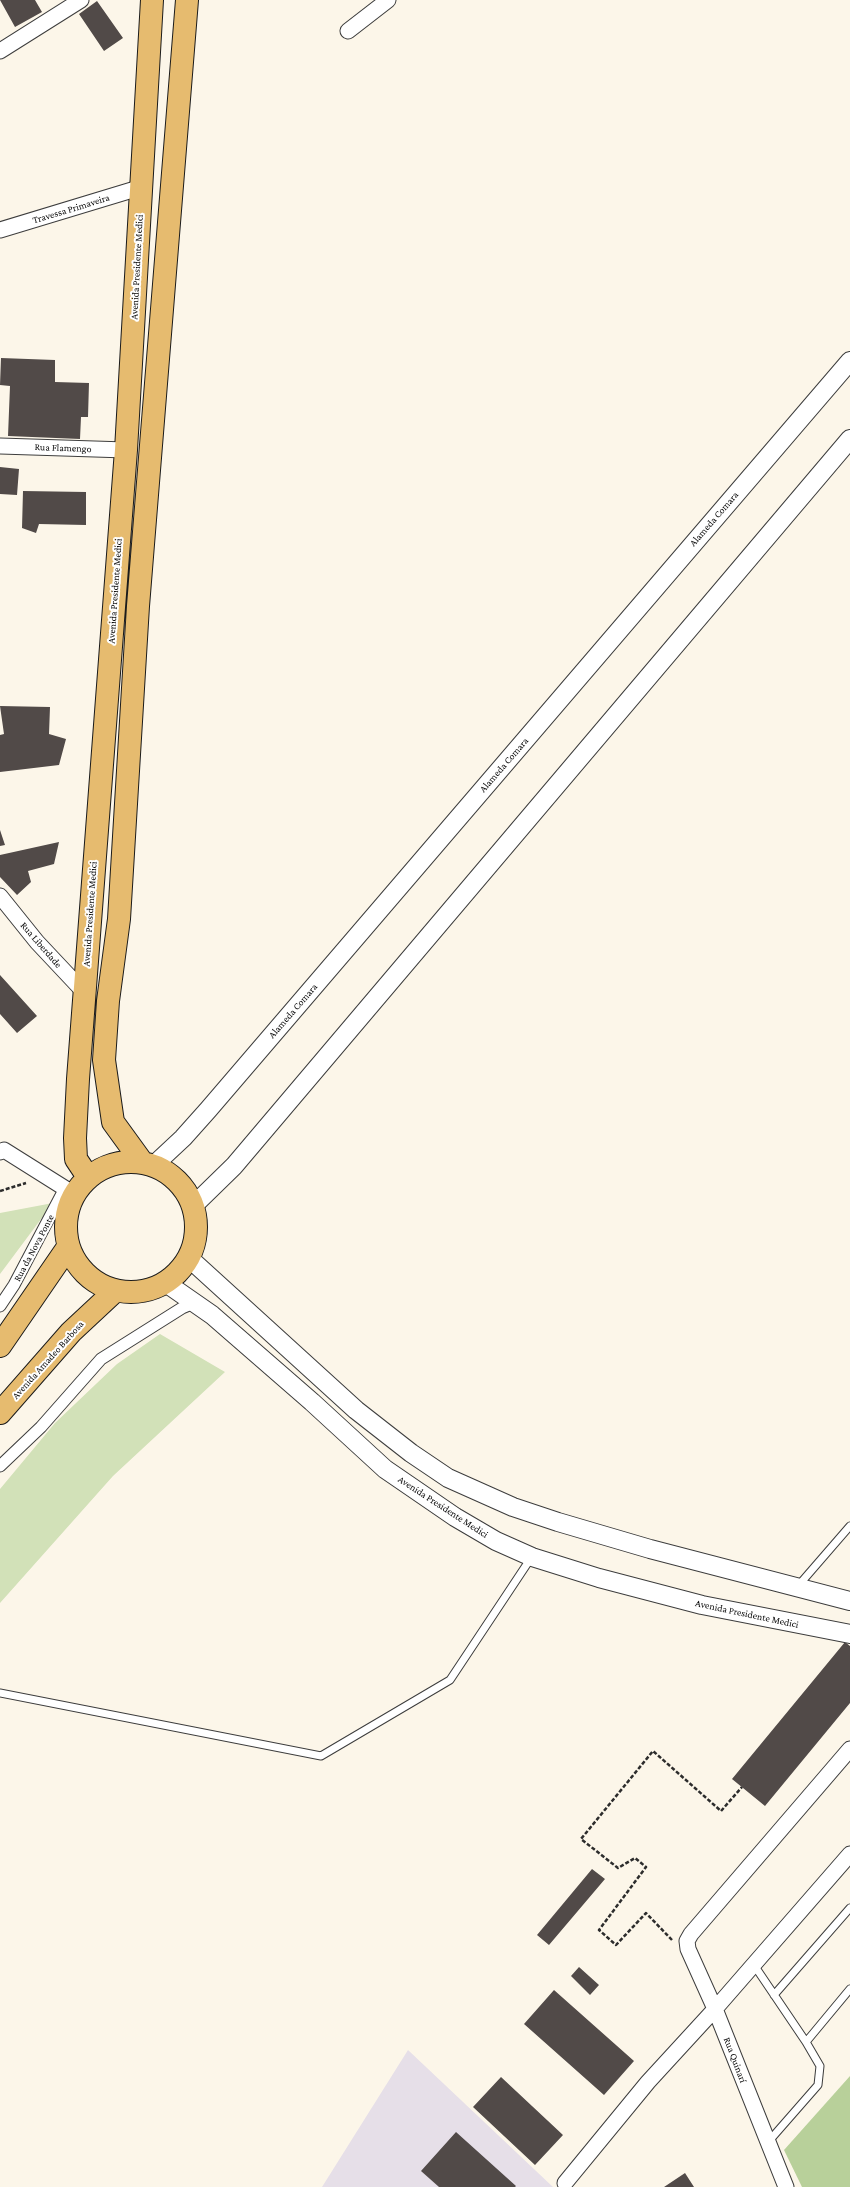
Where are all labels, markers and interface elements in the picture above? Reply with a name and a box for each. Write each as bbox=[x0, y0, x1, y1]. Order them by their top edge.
street label: Travessa Primaveira bbox=[31, 192, 111, 226]
street label: Avenida Presidente Medici bbox=[128, 214, 146, 320]
street label: Rua Flamengo bbox=[34, 441, 92, 455]
street label: Alameda Comara bbox=[687, 489, 741, 549]
street label: Avenida Presidente Medici bbox=[105, 538, 125, 644]
street label: Alameda Comara bbox=[477, 735, 531, 795]
street label: Avenida Presidente Medici bbox=[80, 861, 100, 967]
street label: Rua Liberdade bbox=[18, 919, 64, 971]
street label: Alameda Comara bbox=[266, 981, 320, 1041]
street label: Rua da Nova Ponte bbox=[11, 1212, 57, 1284]
street label: Avenida Amadeo Barbosa bbox=[10, 1318, 86, 1402]
street label: Avenida Presidente Medici bbox=[396, 1473, 490, 1541]
street label: Avenida Presidente Medici bbox=[694, 1597, 800, 1631]
street label: Rua Quinarí bbox=[721, 2035, 749, 2085]

